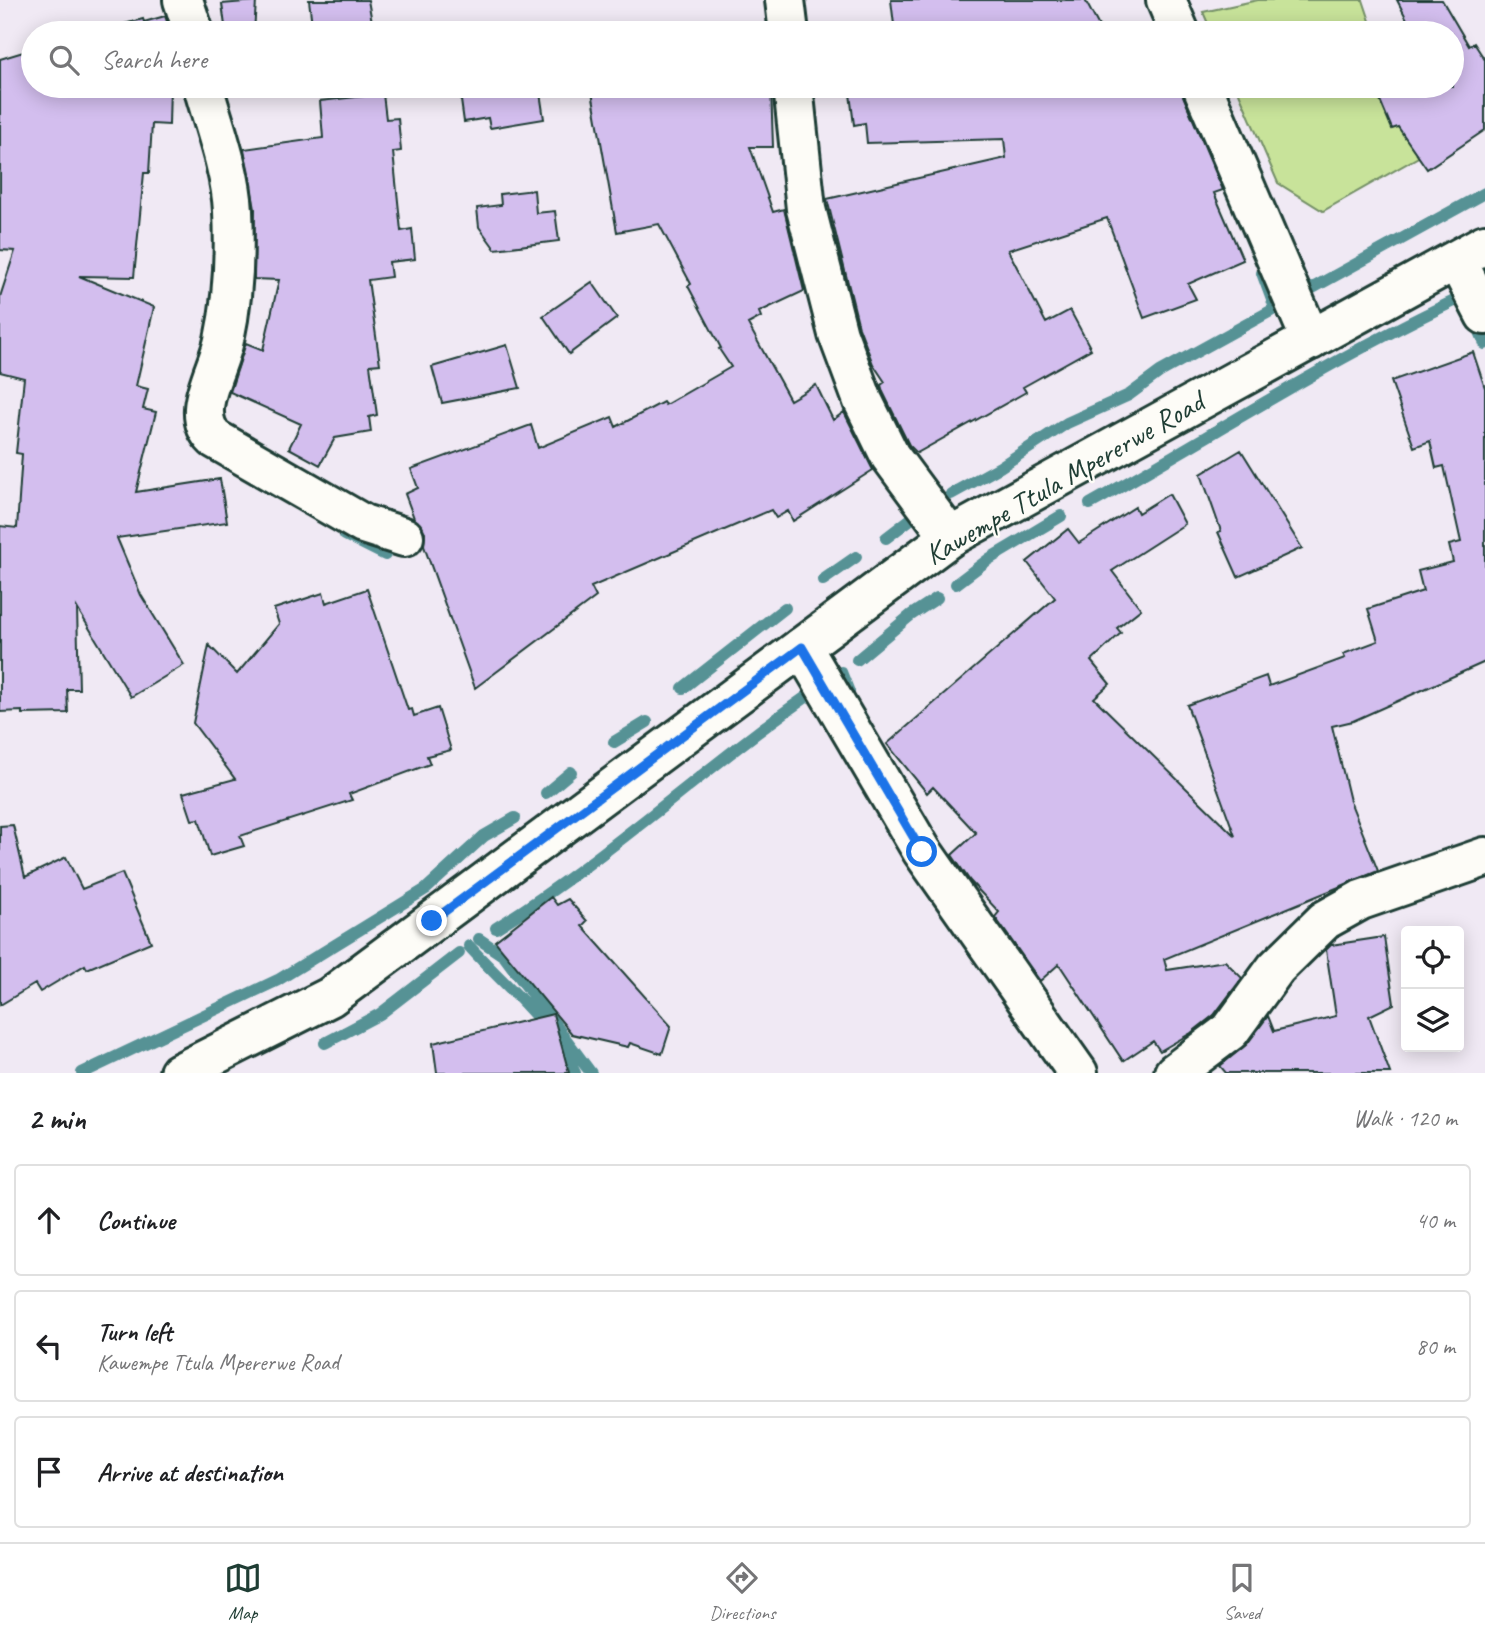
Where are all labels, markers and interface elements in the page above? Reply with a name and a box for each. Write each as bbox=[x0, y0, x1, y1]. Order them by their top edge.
search box bbox=[21, 21, 1464, 98]
icon: search bbox=[45, 41, 83, 79]
text: Search here bbox=[101, 43, 207, 76]
street label: Kawempe Ttula Mpererwe Road bbox=[918, 380, 1214, 573]
route start bbox=[906, 836, 937, 867]
route end bbox=[416, 905, 447, 936]
map controls bbox=[1401, 926, 1464, 1052]
button: locate bbox=[1401, 926, 1464, 989]
button: layers bbox=[1401, 989, 1464, 1052]
text: 2 min bbox=[28, 1100, 85, 1138]
text: Walk · 120 m bbox=[1353, 1104, 1457, 1133]
icon: ahead bbox=[30, 1201, 68, 1239]
text: Continue bbox=[97, 1204, 175, 1237]
text: 40 m bbox=[1416, 1206, 1455, 1235]
text: Turn left bbox=[97, 1315, 172, 1348]
icon: left bbox=[30, 1327, 68, 1365]
text: 80 m bbox=[1416, 1332, 1455, 1361]
text: Kawempe Ttula Mpererwe Road bbox=[97, 1348, 339, 1377]
icon: arrive bbox=[30, 1453, 68, 1491]
text: Arrive at destination bbox=[97, 1456, 283, 1489]
tab: Map bbox=[224, 1559, 262, 1625]
tab: Directions bbox=[709, 1559, 776, 1625]
tab: Saved bbox=[1223, 1559, 1261, 1625]

